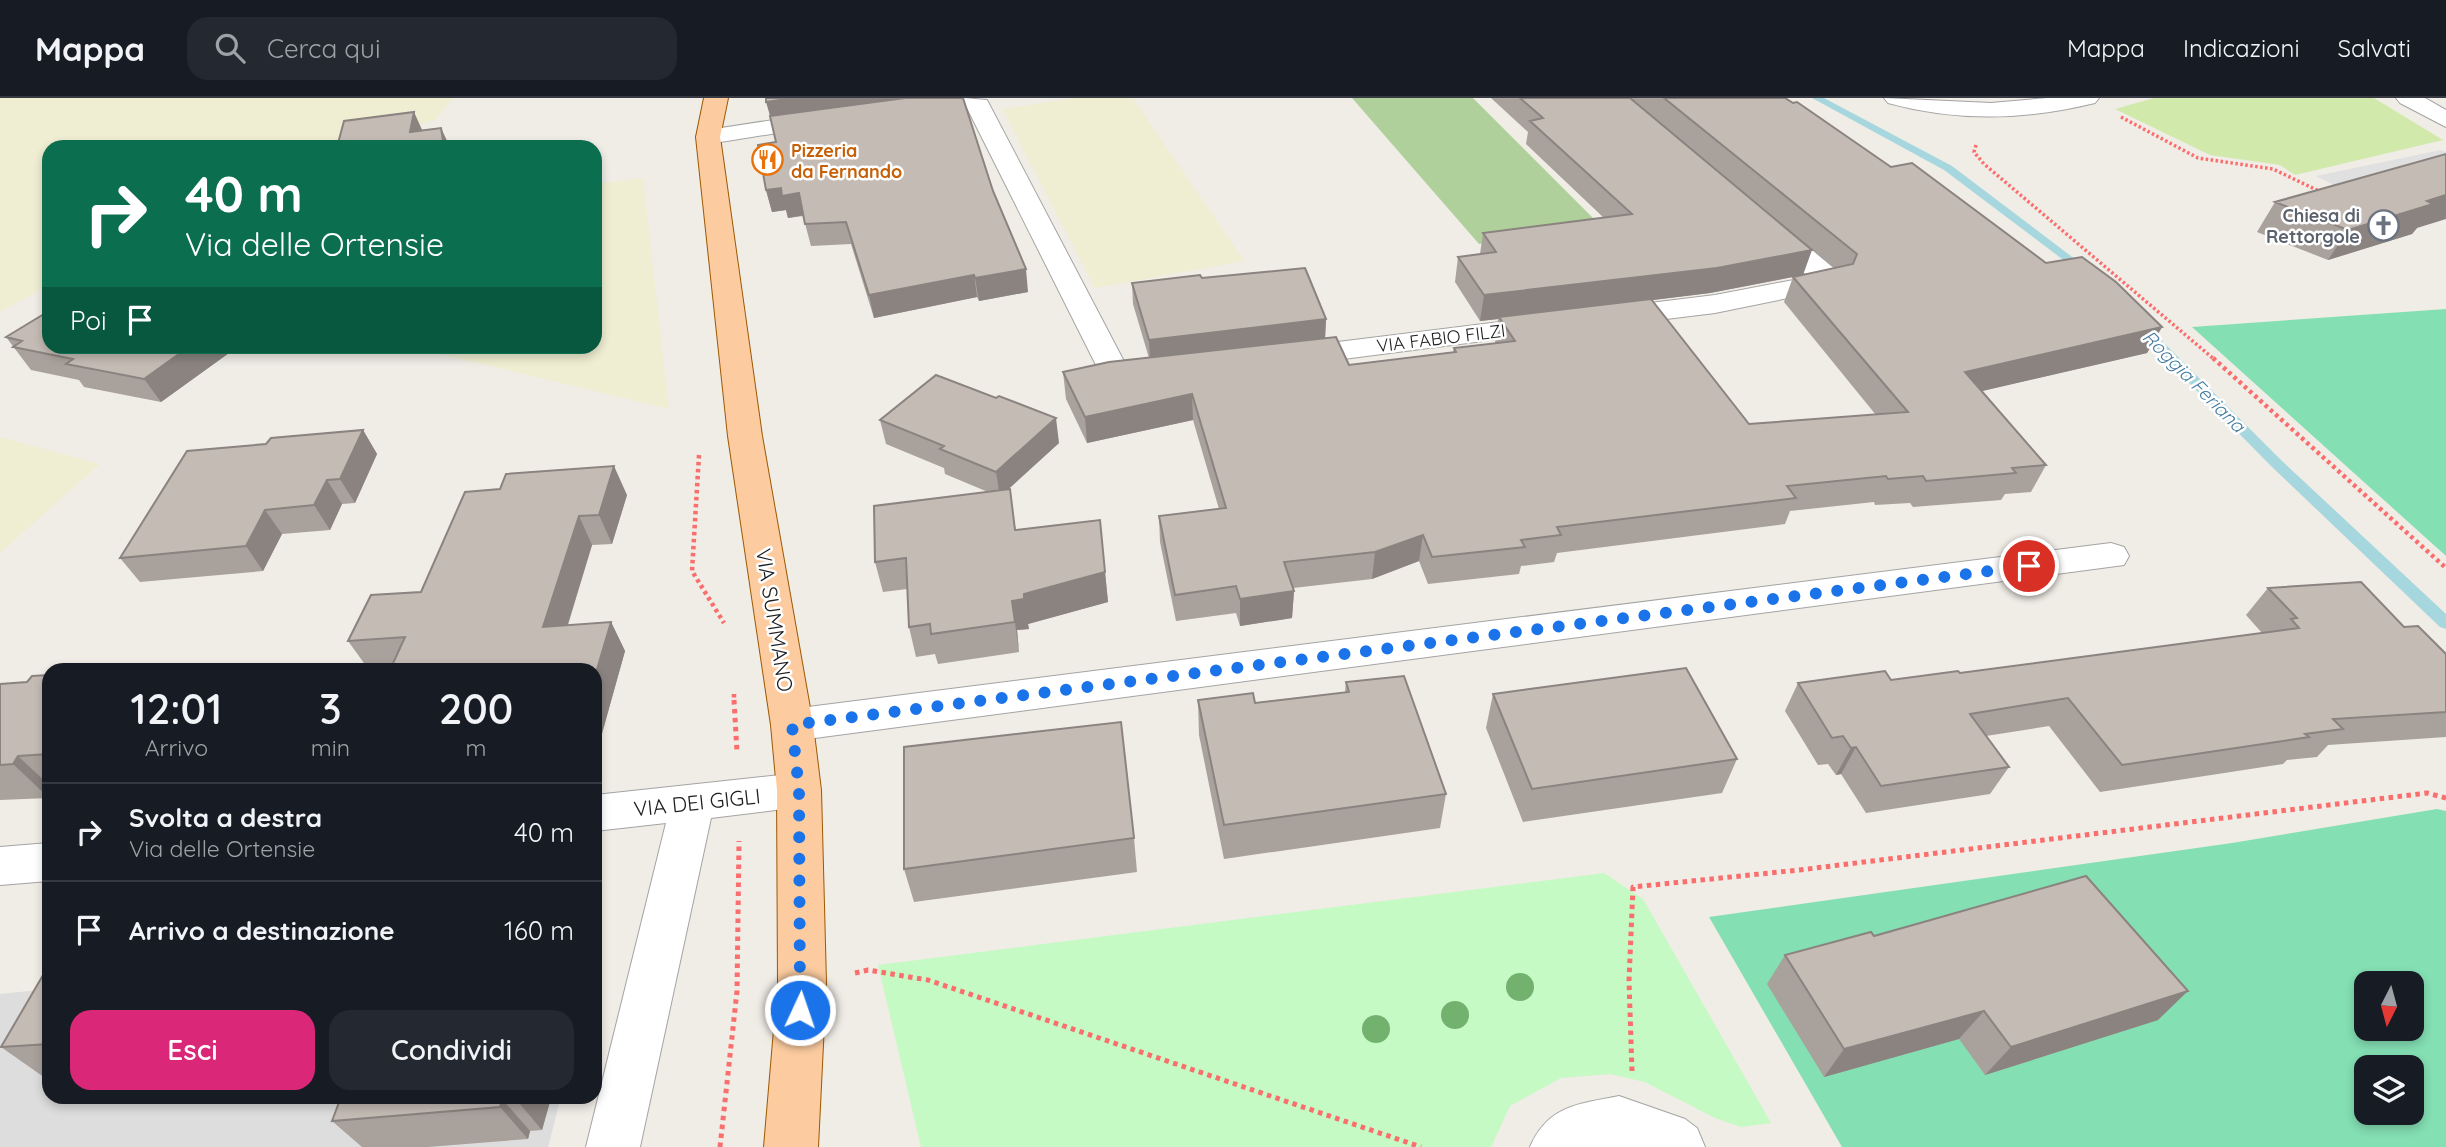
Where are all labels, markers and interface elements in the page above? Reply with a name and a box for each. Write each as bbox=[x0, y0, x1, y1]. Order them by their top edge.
search box bbox=[187, 17, 677, 80]
text: Mappa bbox=[35, 28, 145, 69]
icon: search bbox=[211, 29, 249, 67]
text: Cerca qui bbox=[267, 32, 380, 65]
text: Mappa bbox=[2067, 33, 2145, 63]
text: Indicazioni bbox=[2183, 33, 2300, 63]
text: Salvati bbox=[2338, 33, 2411, 63]
place label: Pizzeria da Fernando bbox=[791, 139, 902, 183]
restaurant icon: Pizzeria da Fernando bbox=[751, 143, 785, 177]
text: 40 m bbox=[185, 163, 303, 224]
icon: right bbox=[70, 168, 161, 259]
place label: Chiesa di Rettorgole bbox=[2266, 204, 2360, 248]
church icon: Chiesa di Rettorgole bbox=[2366, 208, 2400, 242]
text: Via delle Ortensie bbox=[185, 224, 444, 264]
icon: arrive bbox=[121, 301, 159, 339]
text: Poi bbox=[70, 304, 107, 337]
street label: VIA FABIO FILZI bbox=[1375, 319, 1507, 357]
water label: Roggia Feriana bbox=[2138, 325, 2251, 438]
pin bbox=[1999, 536, 2059, 596]
street label: VIA SUMMANO bbox=[751, 546, 799, 694]
icon: arrive bbox=[2010, 547, 2048, 585]
text: 12:01 bbox=[131, 682, 222, 735]
text: 3 bbox=[319, 682, 342, 735]
text: 200 bbox=[439, 682, 513, 735]
text: Arrivo bbox=[145, 733, 208, 762]
text: min bbox=[311, 733, 350, 762]
text: m bbox=[466, 733, 487, 762]
street label: VIA DEI GIGLI bbox=[632, 782, 762, 822]
text: Svolta a destra bbox=[129, 801, 322, 834]
icon: right bbox=[70, 813, 108, 851]
text: 40 m bbox=[514, 816, 574, 849]
text: Via delle Ortensie bbox=[129, 834, 315, 863]
icon: arrive bbox=[70, 911, 108, 949]
text: Arrivo a destinazione bbox=[129, 914, 395, 947]
text: 160 m bbox=[504, 914, 574, 947]
north arrow bbox=[2354, 971, 2424, 1041]
map controls bbox=[2354, 971, 2424, 1125]
position arrow bbox=[763, 973, 837, 1047]
button: Esci bbox=[70, 1010, 315, 1090]
button: Condividi bbox=[329, 1010, 574, 1090]
button: layers bbox=[2354, 1055, 2424, 1125]

